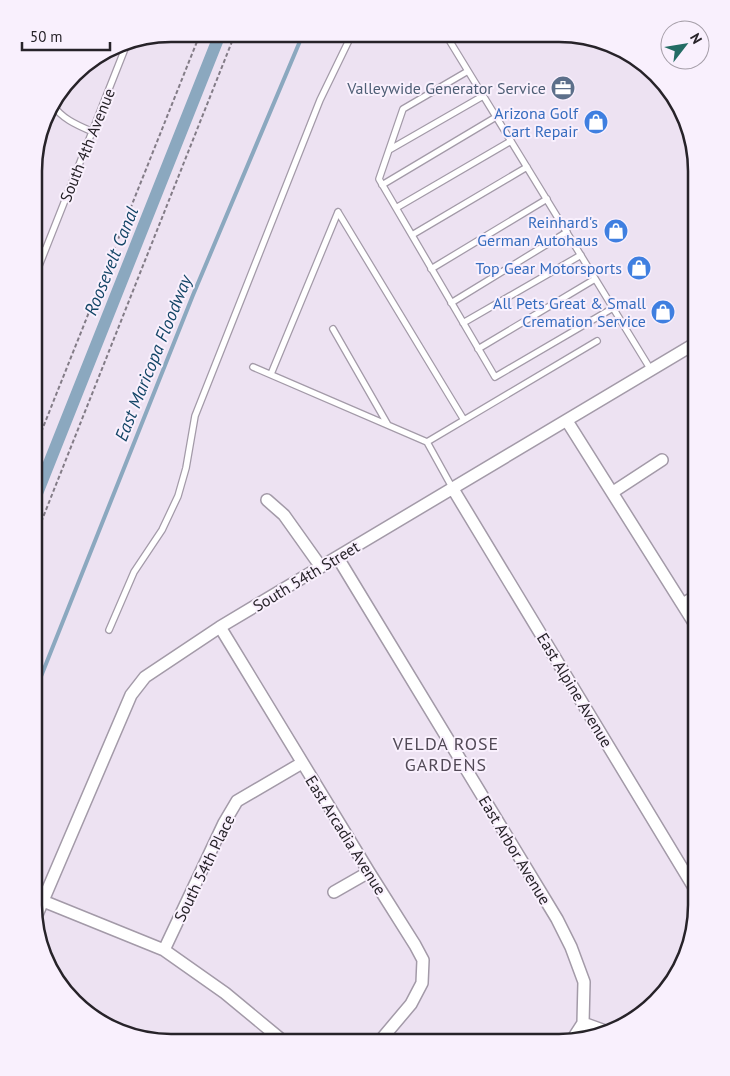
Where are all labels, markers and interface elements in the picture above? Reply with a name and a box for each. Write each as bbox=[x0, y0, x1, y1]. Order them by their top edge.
scale bar bbox=[22, 20, 110, 52]
north arrow bbox=[660, 20, 710, 70]
text: 50 m bbox=[30, 27, 63, 46]
text: N bbox=[686, 30, 706, 47]
office icon: Valleywide Generator Service bbox=[550, 75, 576, 101]
place label: Valleywide Generator Service bbox=[346, 78, 546, 98]
street label: South 4th Avenue bbox=[55, 85, 119, 205]
place label: Arizona Golf Cart Repair bbox=[494, 103, 579, 141]
shop icon: Arizona Golf Cart Repair bbox=[583, 109, 609, 135]
water label: Roosevelt Canal bbox=[79, 203, 143, 319]
place label: Reinhard's German Autohaus bbox=[477, 212, 598, 250]
shop icon: Reinhard's German Autohaus bbox=[603, 218, 629, 244]
shop icon: Top Gear Motorsports bbox=[626, 255, 652, 281]
place label: Top Gear Motorsports bbox=[476, 258, 622, 278]
water label: East Maricopa Floodway bbox=[109, 271, 197, 444]
place label: All Pets Great & Small Cremation Service bbox=[493, 293, 646, 331]
shop icon: All Pets Great & Small Cremation Service bbox=[650, 299, 676, 325]
street label: South 54th Street bbox=[249, 536, 363, 616]
street label: East Alpine Avenue bbox=[533, 629, 617, 751]
district label: VELDA ROSE GARDENS bbox=[392, 732, 499, 776]
street label: East Arcadia Avenue bbox=[301, 772, 391, 898]
street label: East Arbor Avenue bbox=[475, 792, 555, 908]
street label: South 54th Place bbox=[169, 811, 239, 925]

